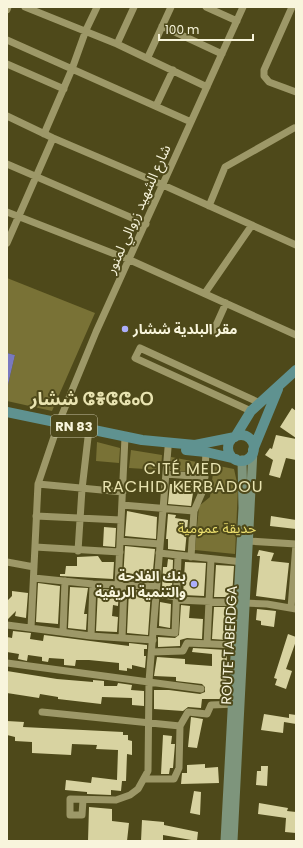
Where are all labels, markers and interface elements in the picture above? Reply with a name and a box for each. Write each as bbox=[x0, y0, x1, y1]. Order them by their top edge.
scale bar bbox=[159, 16, 253, 42]
text: 100 m bbox=[165, 21, 199, 38]
street label: شارع الشهيد زروالي لمنور bbox=[100, 141, 177, 278]
place label: مقر البلدية ششار bbox=[132, 319, 238, 339]
marker: مقر البلدية ششار bbox=[120, 324, 130, 334]
district label: ششار ⵛⴻⵛⵛⴰⵔ bbox=[29, 386, 154, 411]
road number: RN 83 bbox=[51, 415, 97, 437]
district label: CITÉ MED RACHID KERBADOU bbox=[102, 457, 264, 498]
park label: حديقة عمومية bbox=[178, 518, 256, 538]
place label: بنك الفلاحة والتنمية الريفية bbox=[95, 566, 186, 602]
marker: بنك الفلاحة والتنمية الريفية bbox=[189, 579, 199, 589]
street label: ROUTE TABERDGA bbox=[216, 585, 242, 705]

